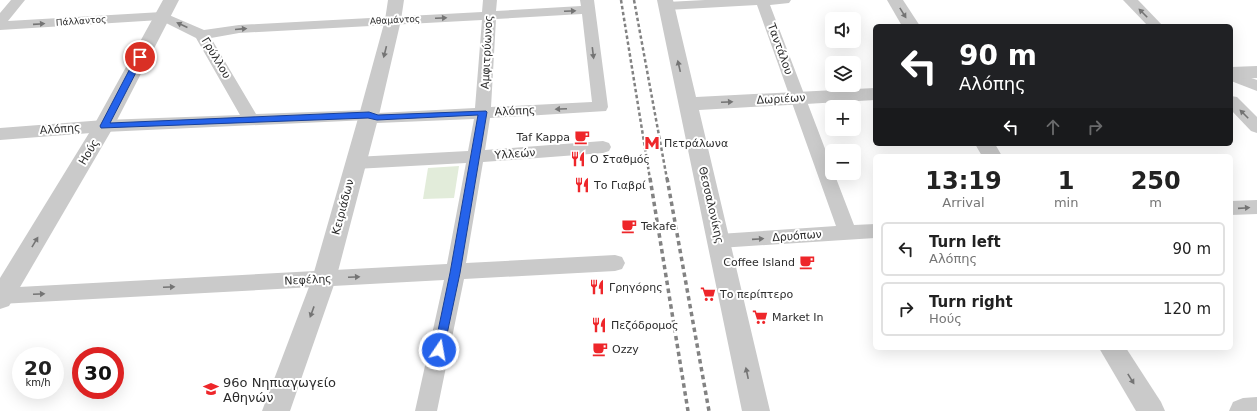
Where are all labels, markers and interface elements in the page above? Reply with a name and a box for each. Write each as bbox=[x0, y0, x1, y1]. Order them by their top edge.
one-way arrow bbox=[564, 7, 577, 14]
one-way arrow bbox=[899, 8, 907, 18]
one-way arrow bbox=[1138, 8, 1148, 18]
map controls bbox=[825, 12, 861, 180]
button: sound bbox=[825, 12, 861, 48]
street label: Πάλλαντος bbox=[55, 14, 107, 28]
street label: Αθαμάντος bbox=[370, 14, 420, 26]
one-way arrow bbox=[435, 15, 448, 21]
street label: Αμφιτρύωνος bbox=[479, 15, 495, 89]
one-way arrow bbox=[33, 20, 45, 27]
street label: Ταντάλου bbox=[764, 21, 795, 76]
one-way arrow bbox=[176, 22, 188, 28]
one-way arrow bbox=[235, 26, 247, 33]
street label: Γρύλλου bbox=[199, 35, 233, 81]
text: 90 m bbox=[959, 39, 1037, 72]
pin bbox=[123, 40, 157, 74]
icon: left bbox=[893, 40, 945, 92]
one-way arrow bbox=[381, 45, 387, 58]
icon: arrive bbox=[129, 46, 151, 68]
one-way arrow bbox=[590, 47, 597, 59]
button: layers bbox=[825, 56, 861, 92]
one-way arrow bbox=[675, 60, 681, 73]
text: Αλόπης bbox=[959, 73, 1026, 94]
street label: Δωριέων bbox=[756, 91, 806, 107]
one-way arrow bbox=[721, 99, 733, 106]
button: + bbox=[825, 100, 861, 136]
street label: Αλόπης bbox=[494, 103, 536, 119]
one-way arrow bbox=[555, 105, 567, 112]
one-way arrow bbox=[1239, 109, 1249, 119]
icon: left bbox=[1000, 116, 1022, 138]
icon: ahead bbox=[1042, 116, 1064, 138]
icon: right bbox=[1084, 116, 1106, 138]
street label: Αλόπης bbox=[39, 121, 81, 137]
cafe icon: Taf Kappa bbox=[573, 128, 591, 146]
place label: Taf Kappa bbox=[516, 131, 570, 144]
metro station icon: Πετράλωνα bbox=[643, 134, 661, 152]
street label: Ηούς bbox=[76, 137, 102, 167]
place label: Πετράλωνα bbox=[664, 137, 728, 150]
button: − bbox=[825, 144, 861, 180]
street label: Υλλεών bbox=[493, 146, 536, 162]
restaurant icon: Ο Σταθμός bbox=[569, 150, 587, 168]
place label: Ο Σταθμός bbox=[590, 153, 650, 166]
street label: Θεσσαλονίκης bbox=[696, 165, 726, 245]
text: 13:19 bbox=[925, 167, 1002, 195]
text: 1 bbox=[1058, 167, 1074, 195]
text: 250 bbox=[1131, 167, 1181, 195]
restaurant icon: Το Γιαβρί bbox=[573, 176, 591, 194]
street label: Κειριάδων bbox=[329, 178, 357, 236]
place label: Το Γιαβρί bbox=[593, 179, 646, 192]
text: Arrival bbox=[942, 195, 985, 210]
text: min bbox=[1054, 195, 1078, 210]
text: m bbox=[1149, 195, 1162, 210]
one-way arrow bbox=[1238, 204, 1250, 211]
cafe icon: Tekafe bbox=[620, 217, 638, 235]
place label: Tekafe bbox=[640, 220, 676, 233]
street label: Δρυόπων bbox=[772, 228, 822, 244]
text: Turn left bbox=[929, 233, 1001, 251]
one-way arrow bbox=[752, 235, 764, 242]
one-way arrow bbox=[31, 236, 38, 248]
icon: left bbox=[895, 238, 917, 260]
text: 90 m bbox=[1173, 240, 1211, 258]
text: Αλόπης bbox=[929, 251, 977, 266]
cafe icon: Coffee Island bbox=[798, 253, 816, 271]
place label: Coffee Island bbox=[723, 256, 795, 269]
street label: Νεφέλης bbox=[284, 272, 332, 288]
one-way arrow bbox=[348, 274, 360, 281]
restaurant icon: Γρηγόρης bbox=[588, 278, 606, 296]
place label: Γρηγόρης bbox=[609, 281, 663, 294]
one-way arrow bbox=[163, 284, 176, 290]
supermarket icon: Το περίπτερο bbox=[699, 285, 717, 303]
place label: Το περίπτερο bbox=[719, 288, 793, 301]
one-way arrow bbox=[33, 291, 46, 297]
text: Turn right bbox=[929, 293, 1013, 311]
icon: right bbox=[895, 298, 917, 320]
text: 120 m bbox=[1163, 300, 1211, 318]
one-way arrow bbox=[309, 306, 315, 318]
supermarket icon: Market In bbox=[751, 308, 769, 326]
place label: Market In bbox=[772, 311, 824, 324]
text: Ηούς bbox=[929, 311, 962, 326]
restaurant icon: Πεζόδρομος bbox=[590, 316, 608, 334]
place label: Πεζόδρομος bbox=[611, 319, 679, 332]
position arrow bbox=[418, 329, 460, 371]
cafe icon: Ozzy bbox=[591, 340, 609, 358]
place label: Ozzy bbox=[612, 343, 639, 356]
speed limit sign: 30 bbox=[72, 347, 124, 399]
text: 20 bbox=[24, 356, 52, 380]
one-way arrow bbox=[744, 367, 750, 379]
one-way arrow bbox=[1128, 374, 1135, 385]
place label: 96ο Νηπιαγωγείο Αθηνών bbox=[223, 375, 336, 405]
text: km/h bbox=[25, 377, 51, 388]
school or university icon: 96ο Νηπιαγωγείο Αθηνών bbox=[202, 380, 220, 398]

